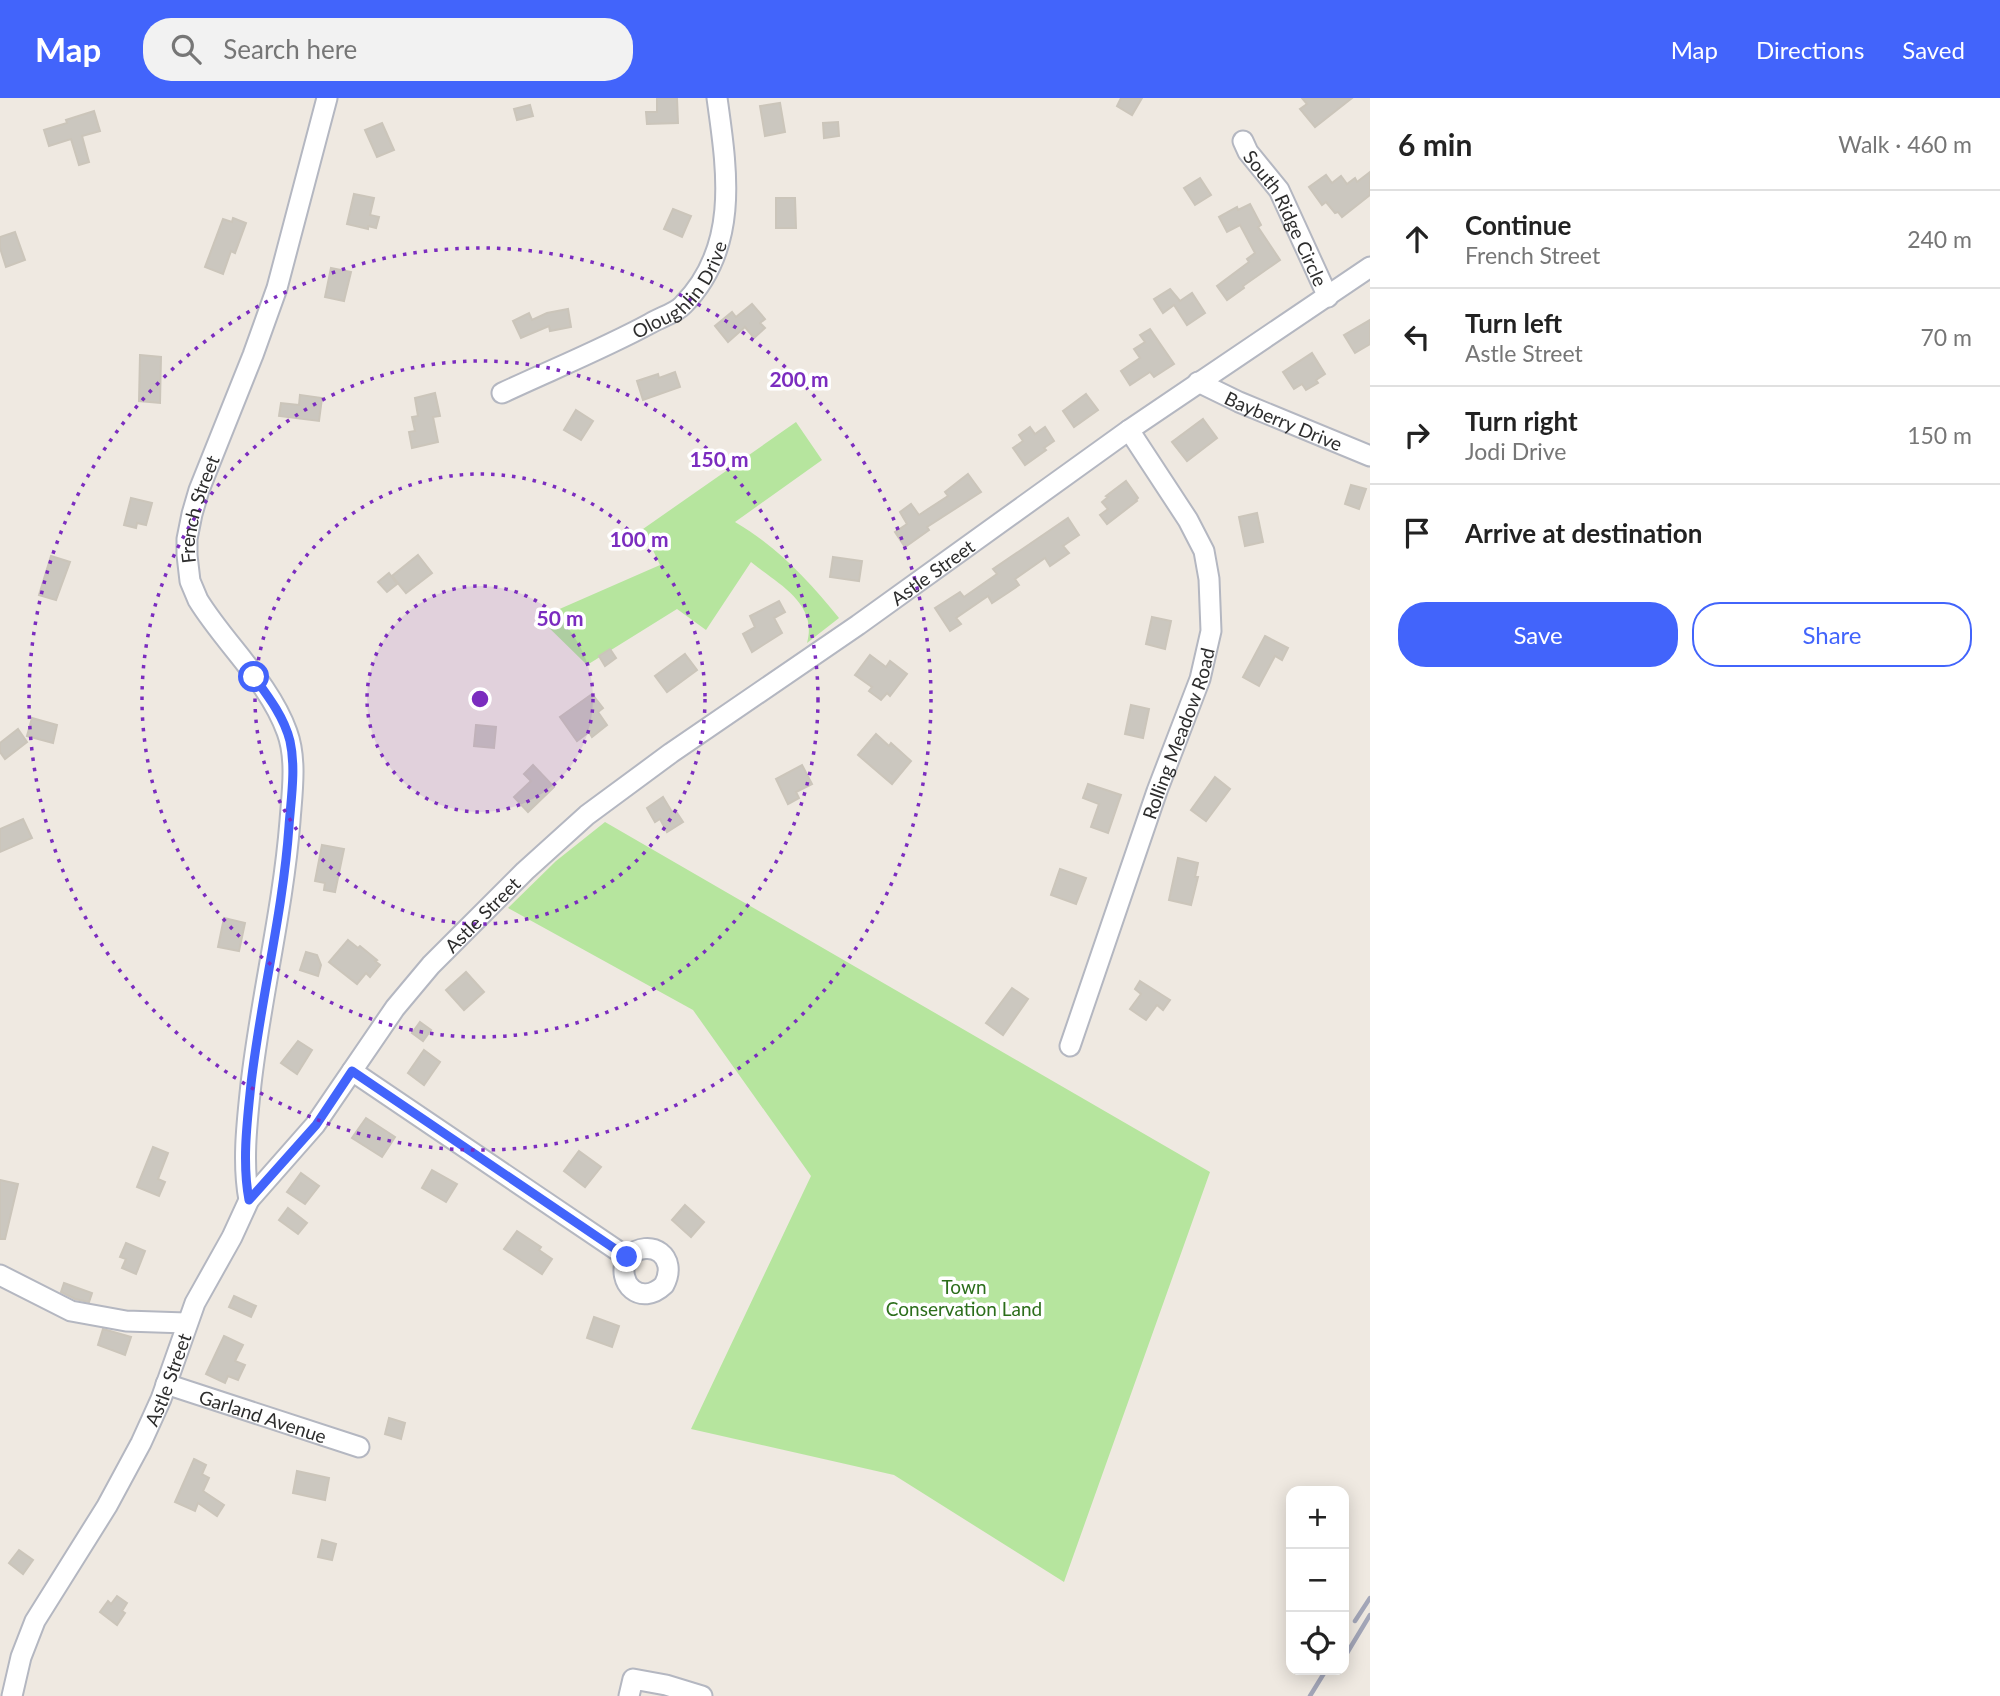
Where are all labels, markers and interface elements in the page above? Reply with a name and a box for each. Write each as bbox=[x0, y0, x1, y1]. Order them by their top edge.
search box bbox=[143, 18, 633, 81]
text: Map bbox=[35, 29, 101, 69]
icon: search bbox=[167, 30, 205, 68]
text: Search here bbox=[223, 33, 357, 65]
text: Map bbox=[1671, 35, 1718, 64]
text: Directions bbox=[1756, 35, 1864, 64]
text: Saved bbox=[1902, 35, 1965, 64]
text: 6 min bbox=[1398, 126, 1472, 162]
text: Walk · 460 m bbox=[1838, 130, 1972, 158]
street label: South Ridge Circle bbox=[1239, 145, 1333, 290]
text: Continue bbox=[1465, 209, 1571, 241]
icon: ahead bbox=[1398, 220, 1436, 258]
text: 240 m bbox=[1907, 225, 1972, 253]
street label: Oloughlin Drive bbox=[628, 238, 730, 343]
text: French Street bbox=[1465, 241, 1600, 269]
text: Turn left bbox=[1465, 307, 1562, 339]
icon: left bbox=[1398, 318, 1436, 356]
text: 70 m bbox=[1921, 323, 1972, 351]
text: Astle Street bbox=[1465, 339, 1583, 367]
text: 200 m bbox=[769, 366, 829, 391]
street label: Bayberry Drive bbox=[1221, 385, 1346, 455]
text: Turn right bbox=[1465, 405, 1578, 437]
icon: right bbox=[1398, 416, 1436, 454]
text: 150 m bbox=[1907, 421, 1972, 449]
text: Jodi Drive bbox=[1465, 437, 1566, 465]
text: 150 m bbox=[689, 446, 749, 471]
street label: French Street bbox=[175, 451, 223, 565]
icon: arrive bbox=[1398, 514, 1436, 552]
text: Arrive at destination bbox=[1465, 517, 1702, 549]
text: 100 m bbox=[609, 526, 669, 551]
street label: Astle Street bbox=[886, 534, 979, 609]
button: Save bbox=[1398, 602, 1678, 667]
button: Share bbox=[1692, 602, 1972, 667]
text: 50 m bbox=[536, 605, 584, 630]
street label: Rolling Meadow Road bbox=[1137, 645, 1218, 822]
route start bbox=[238, 661, 269, 692]
centre of rings bbox=[468, 687, 492, 711]
street label: Astle Street bbox=[439, 872, 524, 957]
route end bbox=[611, 1241, 642, 1272]
park label: Town Conservation Land bbox=[886, 1275, 1042, 1320]
street label: Astle Street bbox=[139, 1330, 195, 1429]
street label: Garland Avenue bbox=[196, 1384, 330, 1447]
map controls bbox=[1286, 1486, 1349, 1675]
button: + bbox=[1286, 1486, 1349, 1549]
button: − bbox=[1286, 1549, 1349, 1612]
button: locate bbox=[1286, 1612, 1349, 1675]

